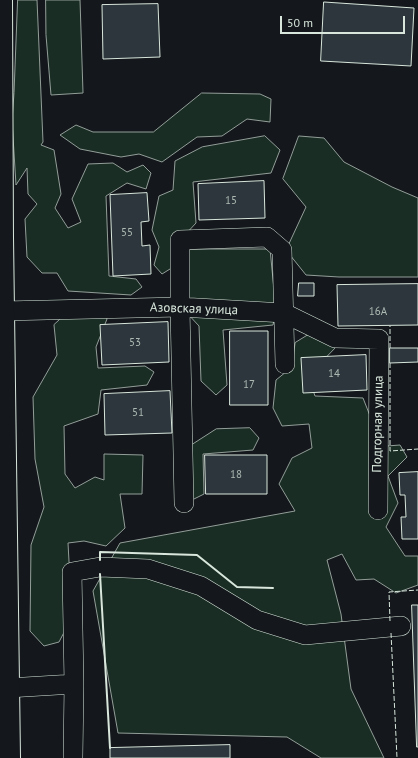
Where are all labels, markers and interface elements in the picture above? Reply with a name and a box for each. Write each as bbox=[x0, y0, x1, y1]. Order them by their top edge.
scale bar bbox=[282, 8, 407, 34]
text: 50 m bbox=[287, 15, 313, 30]
house number: 15 bbox=[225, 194, 237, 208]
house number: 55 bbox=[121, 226, 133, 240]
street label: Азовская улица bbox=[150, 300, 238, 318]
house number: 16А bbox=[369, 305, 387, 319]
house number: 53 bbox=[129, 336, 141, 350]
house number: 14 bbox=[328, 367, 340, 381]
street label: Подгорная улица bbox=[369, 375, 387, 473]
house number: 17 bbox=[243, 378, 255, 392]
house number: 51 bbox=[132, 406, 144, 420]
house number: 18 bbox=[230, 468, 242, 482]

